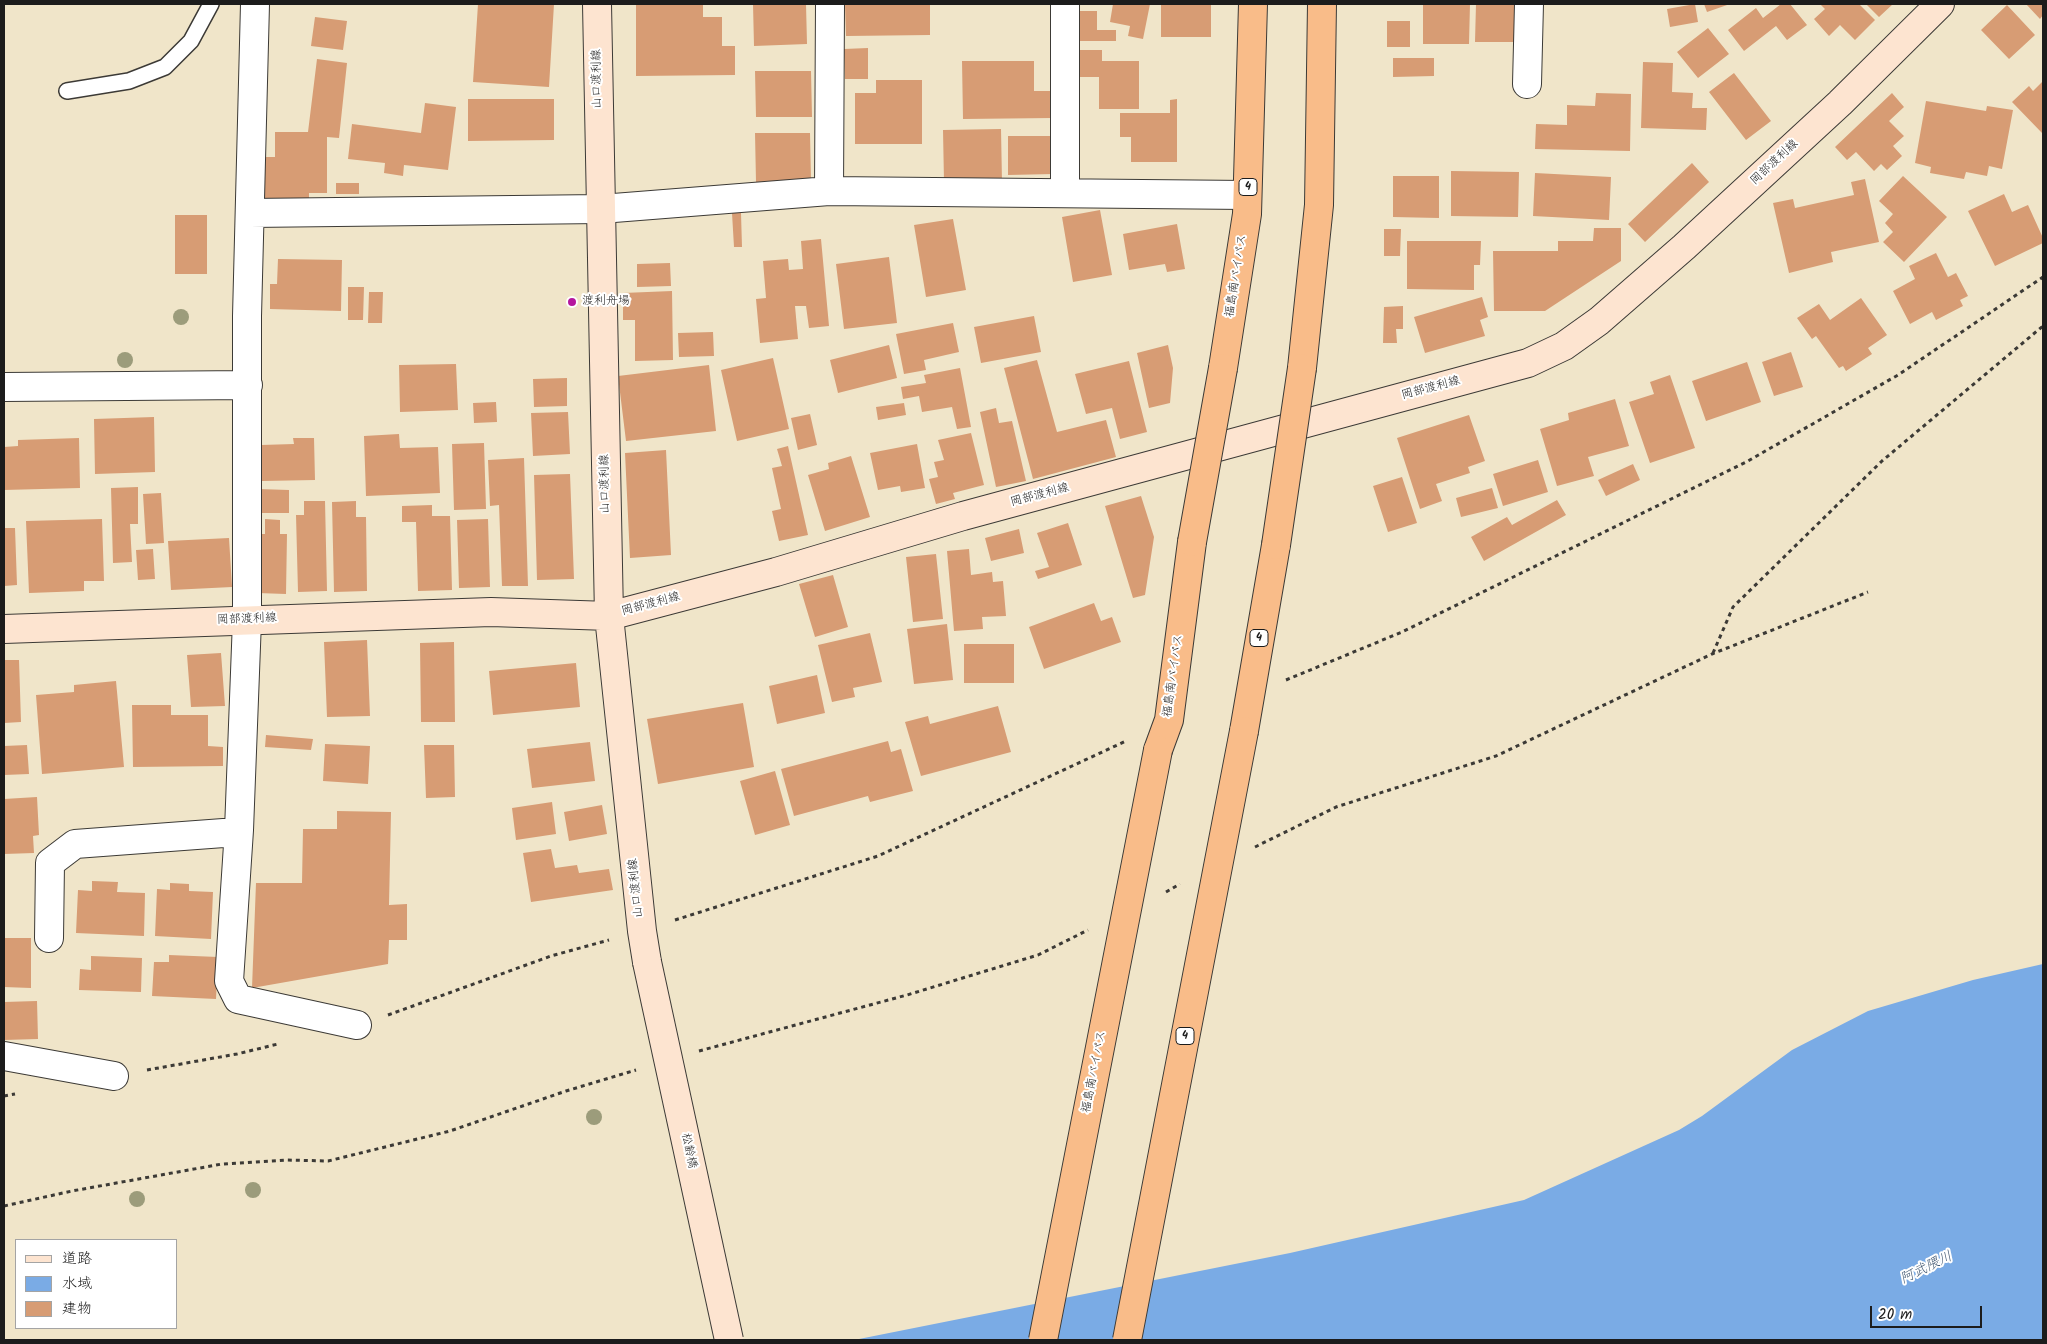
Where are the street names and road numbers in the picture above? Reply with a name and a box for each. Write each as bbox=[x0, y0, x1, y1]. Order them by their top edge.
street label: 山口渡利線 bbox=[590, 49, 606, 109]
street label: 岡部渡利線 bbox=[1748, 137, 1802, 189]
road number: 4 bbox=[1239, 178, 1257, 196]
street label: 福島南バイパス bbox=[1223, 233, 1251, 319]
street label: 岡部渡利線 bbox=[1400, 374, 1462, 404]
street label: 山口渡利線 bbox=[598, 454, 614, 514]
street label: 岡部渡利線 bbox=[1009, 481, 1071, 511]
street label: 岡部渡利線 bbox=[620, 590, 682, 620]
street label: 岡部渡利線 bbox=[217, 612, 277, 628]
road number: 4 bbox=[1250, 630, 1268, 646]
street label: 福島南バイパス bbox=[1161, 633, 1187, 719]
street label: 山口渡利線 bbox=[627, 857, 647, 919]
road number: 4 bbox=[1176, 1028, 1194, 1044]
street label: 福島南バイパス bbox=[1080, 1029, 1110, 1115]
street label: 松齢橋 bbox=[677, 1132, 699, 1170]

